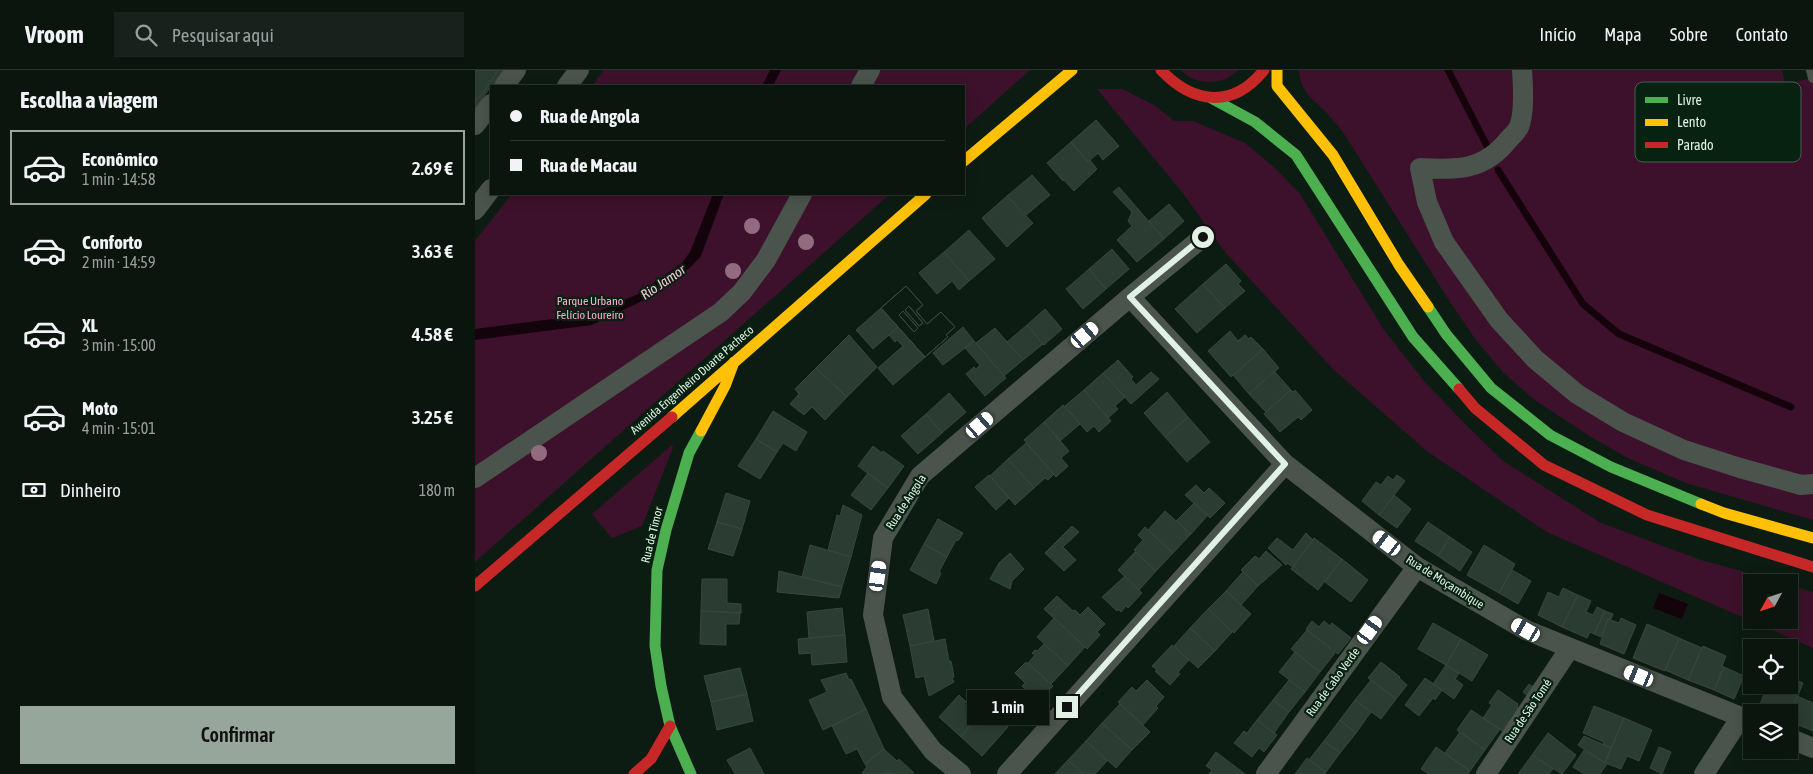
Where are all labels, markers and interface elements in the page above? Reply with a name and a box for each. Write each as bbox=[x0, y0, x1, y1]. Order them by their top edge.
search box bbox=[114, 12, 464, 57]
text: Vroom bbox=[25, 21, 84, 48]
icon: search bbox=[132, 21, 160, 49]
text: Pesquisar aqui bbox=[172, 24, 274, 46]
text: Início bbox=[1540, 24, 1576, 45]
text: Mapa bbox=[1604, 24, 1642, 45]
text: Sobre bbox=[1670, 24, 1708, 45]
text: Contato bbox=[1736, 24, 1788, 45]
legend bbox=[1635, 82, 1801, 162]
text: Escolha a viagem bbox=[20, 87, 158, 113]
text: Livre bbox=[1677, 92, 1702, 108]
text: Rua de Angola bbox=[540, 105, 639, 127]
text: Lento bbox=[1677, 114, 1706, 130]
text: Parado bbox=[1677, 137, 1714, 153]
icon: car bbox=[22, 145, 67, 190]
text: Econômico bbox=[82, 148, 158, 170]
text: Rua de Macau bbox=[540, 154, 637, 176]
text: 2.69 € bbox=[412, 157, 453, 179]
text: 1 min · 14:58 bbox=[82, 170, 155, 188]
route start bbox=[1192, 226, 1214, 248]
icon: car bbox=[22, 228, 67, 273]
text: Conforto bbox=[82, 231, 143, 253]
text: 3.63 € bbox=[412, 240, 453, 262]
text: 2 min · 14:59 bbox=[82, 253, 155, 271]
water label: Rio Jamor bbox=[638, 261, 689, 303]
park label: Parque Urbano Felício Loureiro bbox=[556, 294, 624, 322]
icon: car bbox=[22, 311, 67, 356]
text: XL bbox=[82, 314, 98, 336]
car bbox=[1068, 320, 1101, 350]
street label: Avenida Engenheiro Duarte Pacheco bbox=[628, 322, 757, 437]
text: 4.58 € bbox=[412, 323, 453, 345]
text: 3 min · 15:00 bbox=[82, 336, 156, 354]
icon: car bbox=[22, 394, 67, 439]
text: Moto bbox=[82, 397, 118, 419]
text: 3.25 € bbox=[412, 406, 453, 428]
car bbox=[963, 409, 996, 441]
text: 4 min · 15:01 bbox=[82, 419, 156, 437]
street label: Rua de Angola bbox=[883, 472, 929, 532]
icon: cash bbox=[20, 476, 48, 504]
text: Dinheiro bbox=[60, 479, 121, 501]
text: 180 m bbox=[419, 481, 455, 499]
street label: Rua de Timor bbox=[638, 505, 666, 565]
car bbox=[1370, 528, 1403, 558]
street label: Rua de Moçambique bbox=[1403, 552, 1487, 612]
car bbox=[868, 560, 887, 592]
north arrow bbox=[1743, 574, 1797, 629]
map controls bbox=[1743, 574, 1798, 759]
car bbox=[1355, 613, 1384, 647]
car bbox=[1509, 616, 1542, 644]
button: locate bbox=[1743, 639, 1798, 694]
street label: Rua de Cabo Verde bbox=[1303, 645, 1363, 719]
car bbox=[1622, 663, 1655, 689]
street label: Rua de São Tomé bbox=[1502, 676, 1554, 746]
callout: 1 min bbox=[967, 690, 1049, 724]
route end bbox=[1056, 696, 1078, 718]
text: 1 min bbox=[992, 698, 1024, 716]
button: layers bbox=[1743, 704, 1798, 759]
button: Confirmar bbox=[20, 706, 455, 764]

